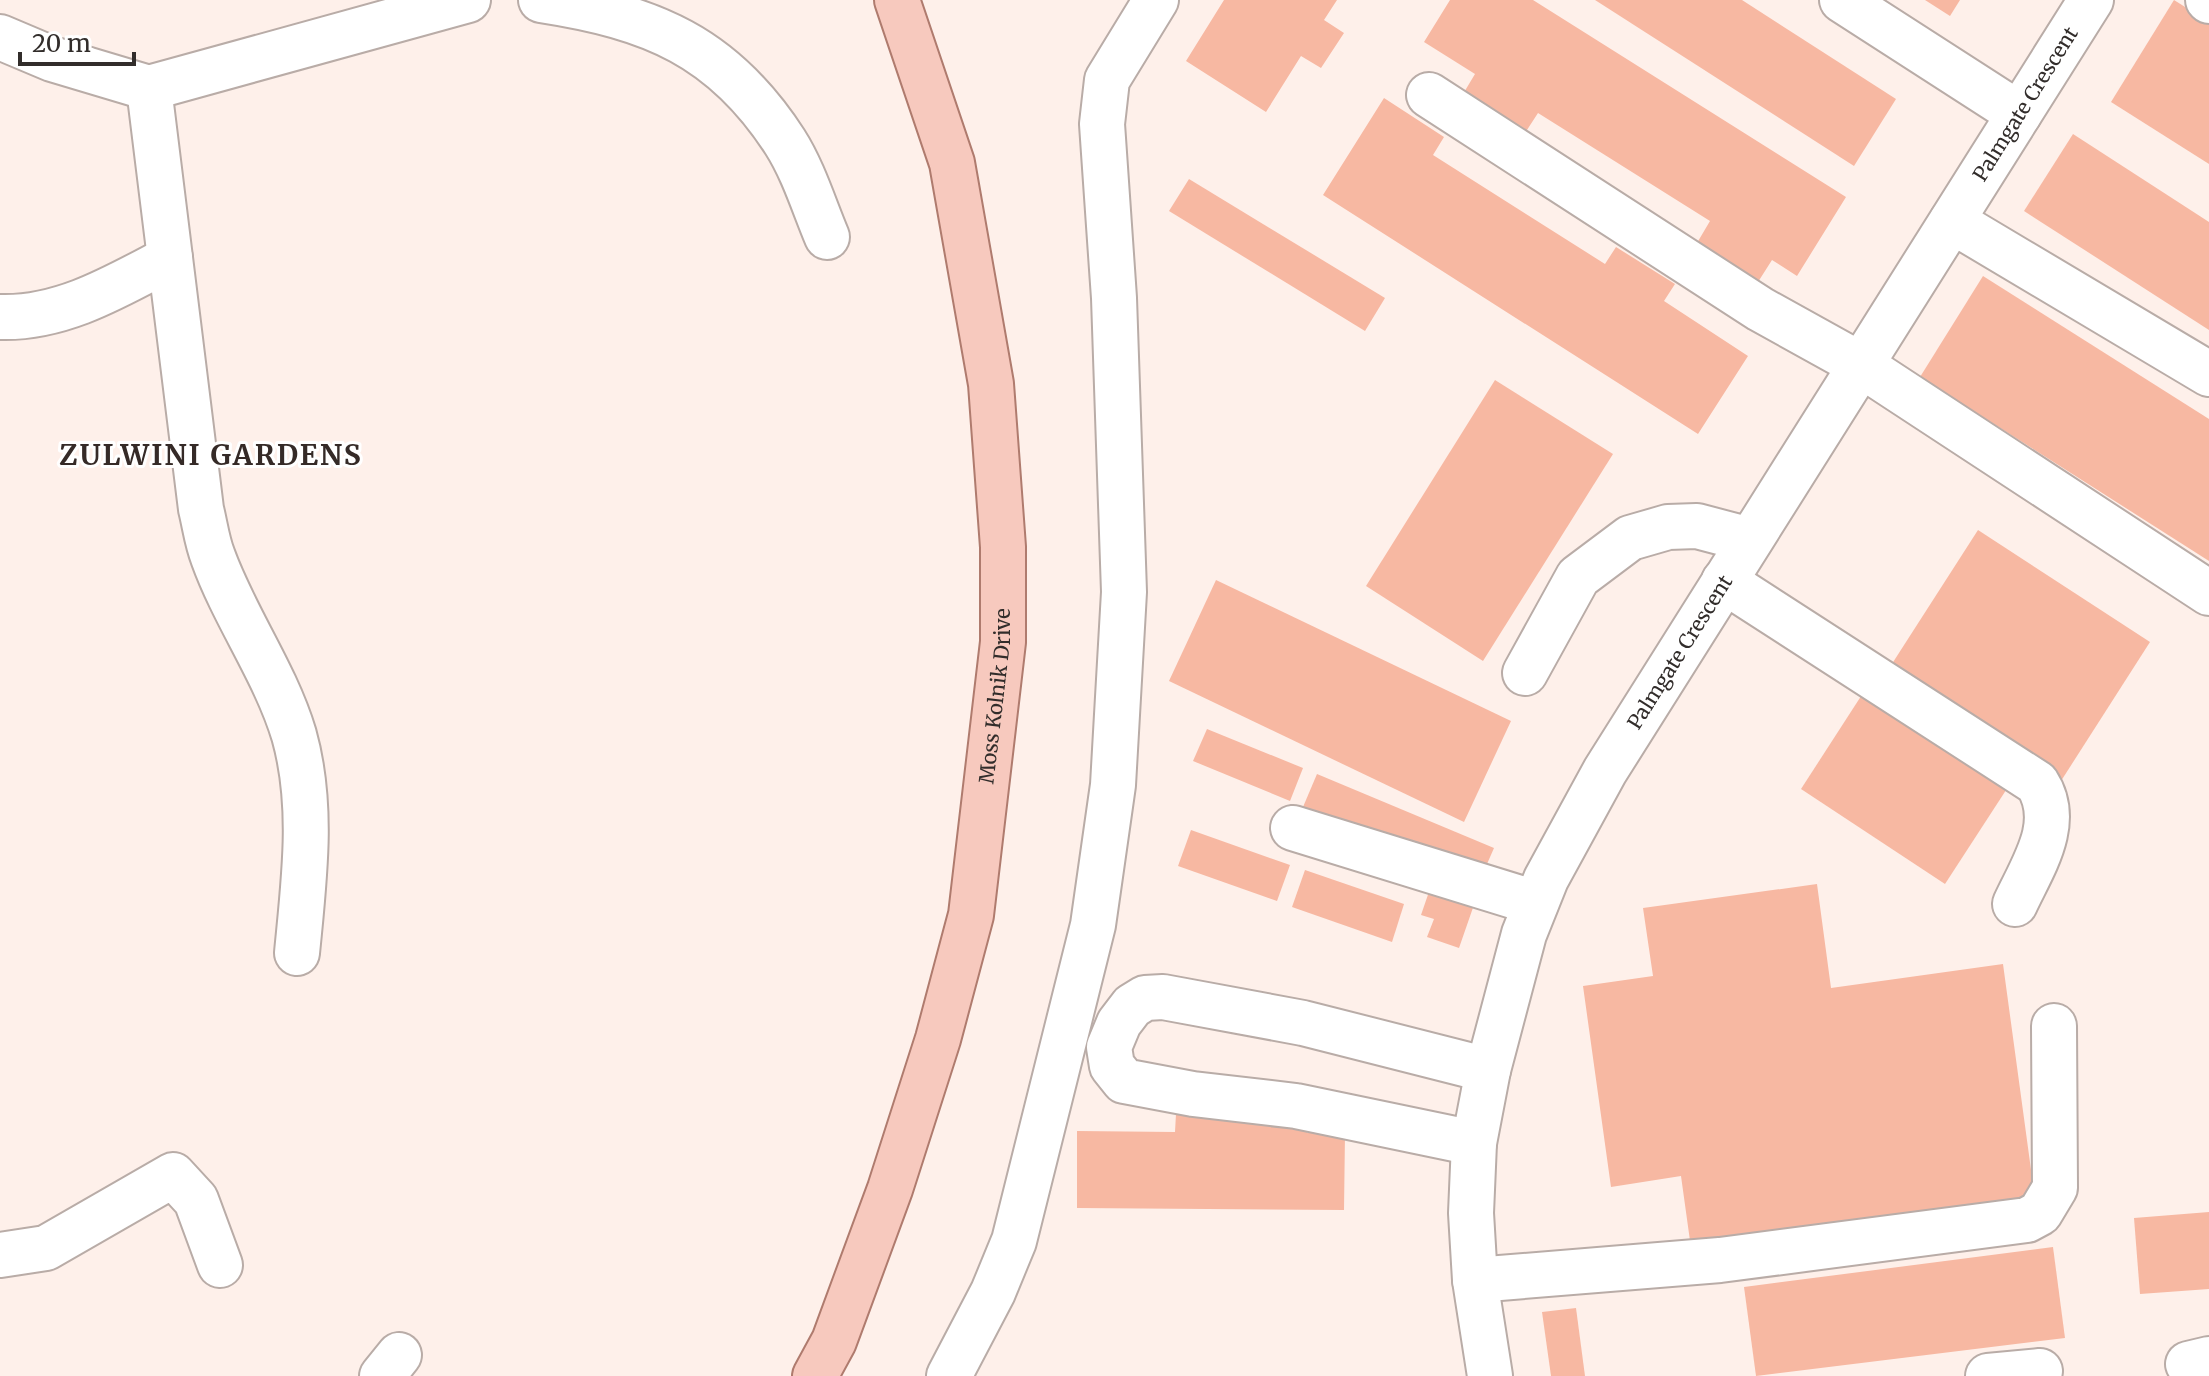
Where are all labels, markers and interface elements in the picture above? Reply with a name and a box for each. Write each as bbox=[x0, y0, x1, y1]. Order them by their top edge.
scale bar bbox=[20, 16, 134, 66]
street label: Palmgate Crescent bbox=[1967, 22, 2083, 186]
text: 20 m bbox=[32, 28, 91, 59]
district label: ZULWINI GARDENS bbox=[59, 437, 363, 473]
street label: Palmgate Crescent bbox=[1621, 570, 1737, 734]
street label: Moss Kolnik Drive bbox=[973, 608, 1015, 785]

